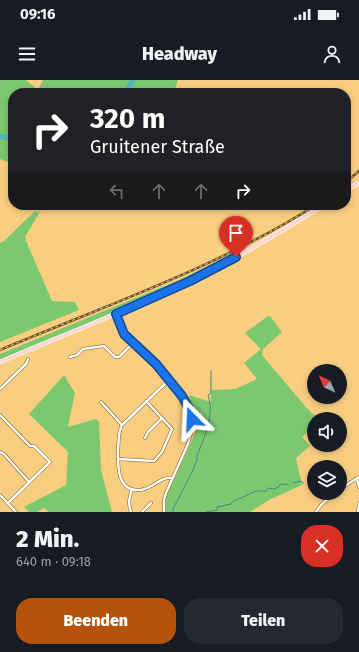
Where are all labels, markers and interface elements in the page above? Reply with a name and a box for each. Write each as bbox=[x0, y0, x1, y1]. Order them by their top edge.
text: 09:16 bbox=[20, 5, 56, 23]
icon: menu bbox=[16, 43, 38, 65]
text: Headway bbox=[142, 43, 217, 65]
icon: person bbox=[321, 43, 343, 65]
text: 320 m bbox=[90, 102, 165, 135]
icon: right bbox=[24, 104, 76, 156]
text: Gruitener Straße bbox=[90, 136, 225, 158]
icon: left bbox=[106, 180, 128, 202]
icon: ahead bbox=[148, 180, 170, 202]
icon: ahead bbox=[190, 180, 212, 202]
icon: right bbox=[232, 180, 254, 202]
pin bbox=[219, 216, 253, 257]
icon: arrive bbox=[225, 222, 247, 244]
north arrow bbox=[307, 364, 347, 404]
map controls bbox=[307, 364, 347, 500]
position arrow bbox=[171, 398, 213, 440]
button: sound bbox=[307, 412, 347, 452]
button: layers bbox=[307, 460, 347, 500]
text: 2 Min. bbox=[16, 525, 79, 553]
button: close bbox=[301, 525, 343, 567]
text: 640 m · 09:18 bbox=[16, 554, 91, 569]
button: Beenden bbox=[16, 598, 176, 644]
button: Teilen bbox=[184, 598, 343, 644]

